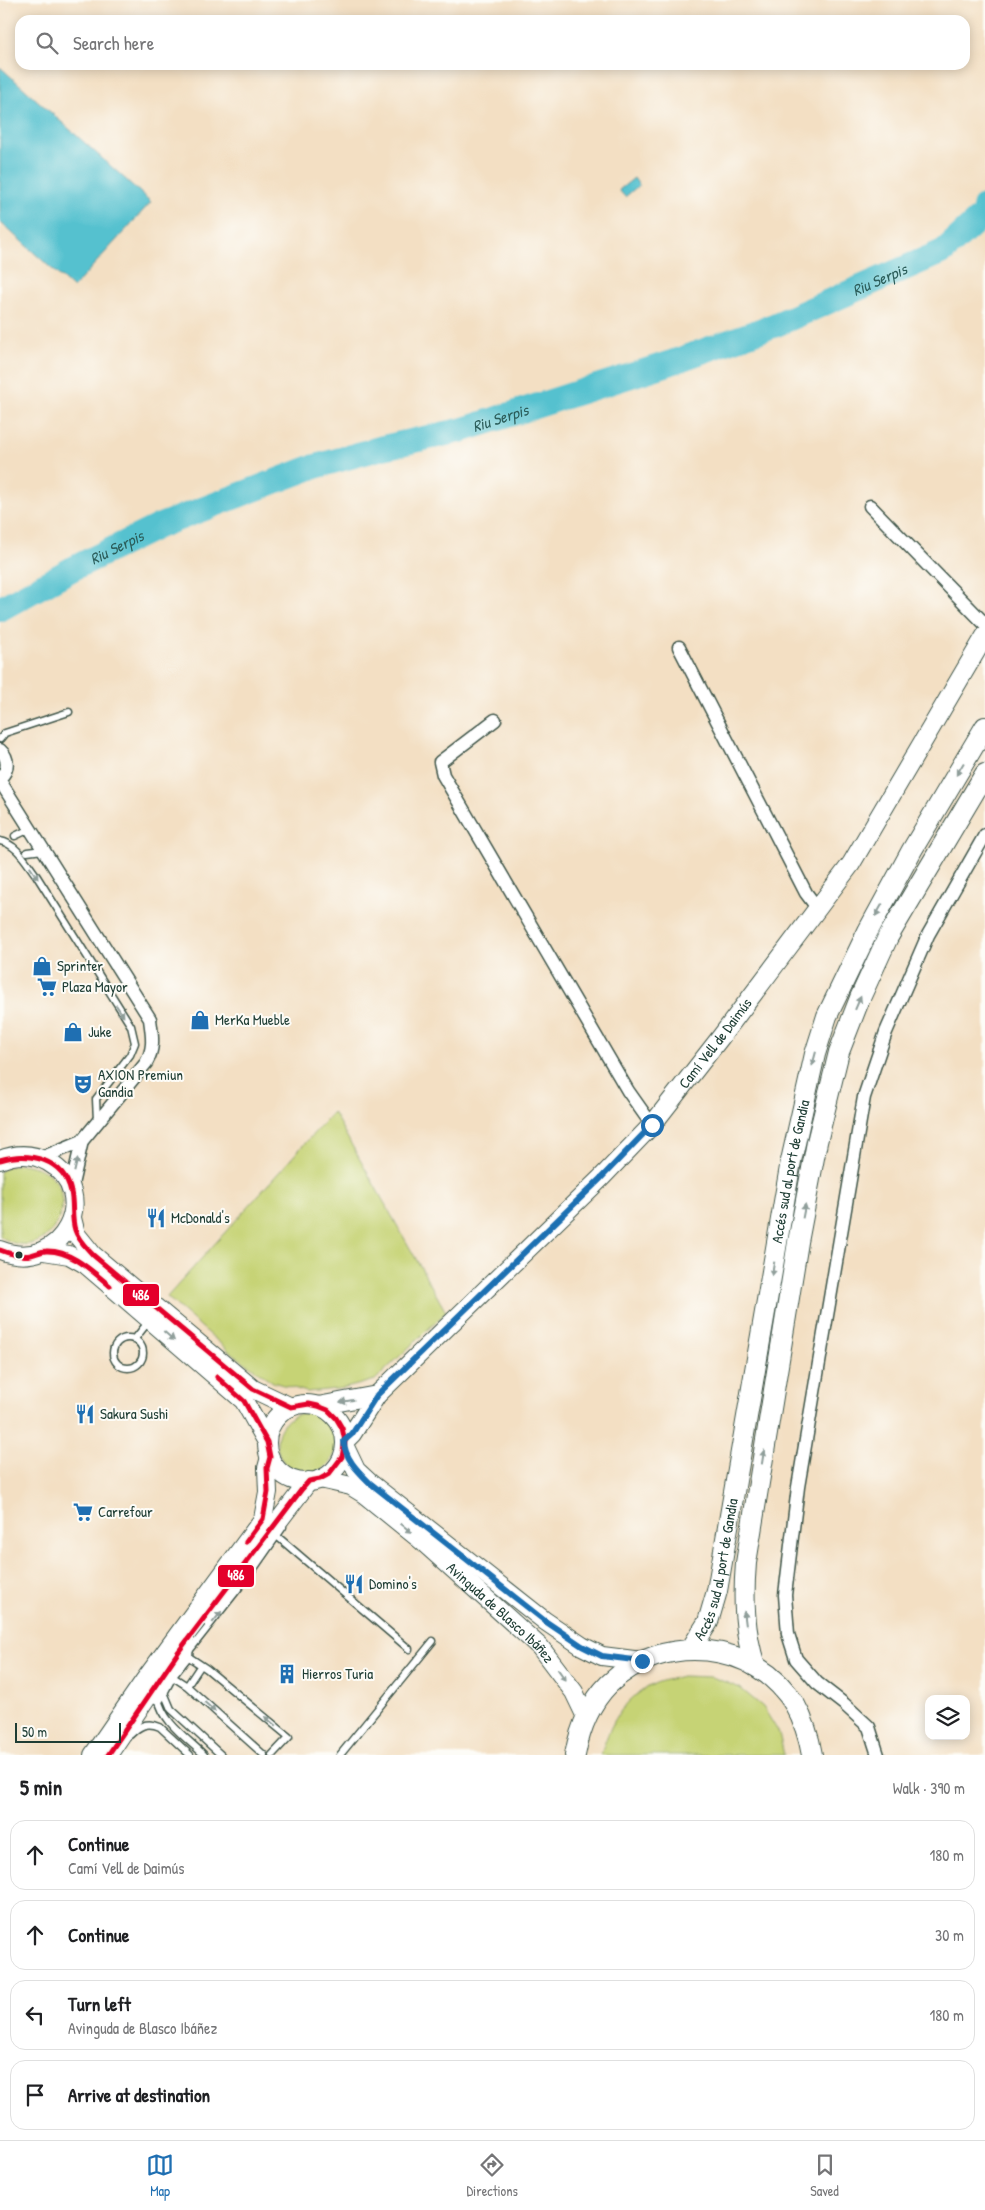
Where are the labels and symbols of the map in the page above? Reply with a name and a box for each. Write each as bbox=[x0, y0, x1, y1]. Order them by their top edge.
water label: Riu Serpis bbox=[849, 257, 912, 301]
water label: Riu Serpis bbox=[469, 398, 533, 437]
water label: Riu Serpis bbox=[86, 524, 149, 570]
one-way arrow bbox=[956, 763, 965, 776]
one-way arrow bbox=[29, 866, 39, 880]
one-way arrow bbox=[875, 903, 883, 917]
shop icon: Sprinter bbox=[31, 955, 53, 977]
place label: Sprinter bbox=[57, 955, 103, 976]
supermarket icon: Plaza Mayor bbox=[36, 976, 58, 998]
place label: Plaza Mayor bbox=[62, 976, 128, 997]
street label: Camí Vell de Daimús bbox=[673, 993, 757, 1093]
one-way arrow bbox=[854, 996, 862, 1010]
one-way arrow bbox=[116, 1004, 125, 1017]
shop icon: MerKa Mueble bbox=[189, 1009, 211, 1031]
place label: MerKa Mueble bbox=[215, 1009, 290, 1030]
shop icon: Juke bbox=[62, 1021, 84, 1043]
place label: Juke bbox=[88, 1021, 112, 1042]
one-way arrow bbox=[810, 1051, 818, 1066]
place label: AXION Premiun Gandia bbox=[98, 1064, 183, 1102]
theatre icon: AXION Premiun Gandia bbox=[72, 1073, 94, 1095]
street label: Accés sud al port de Gandia bbox=[766, 1098, 814, 1245]
route start bbox=[641, 1114, 664, 1137]
one-way arrow bbox=[72, 1157, 80, 1172]
one-way arrow bbox=[801, 1202, 809, 1218]
restaurant icon: McDonald's bbox=[145, 1207, 167, 1229]
place label: McDonald's bbox=[171, 1207, 230, 1228]
unlabelled marker bbox=[14, 1250, 24, 1260]
one-way arrow bbox=[768, 1262, 776, 1278]
line badge: 486 bbox=[122, 1283, 160, 1307]
text: 486 bbox=[133, 1285, 150, 1304]
one-way arrow bbox=[162, 1330, 174, 1342]
one-way arrow bbox=[339, 1397, 355, 1405]
restaurant icon: Sakura Sushi bbox=[74, 1403, 96, 1425]
place label: Sakura Sushi bbox=[100, 1403, 168, 1424]
one-way arrow bbox=[759, 1449, 767, 1465]
street label: Accés sud al port de Gandia bbox=[688, 1497, 743, 1644]
supermarket icon: Carrefour bbox=[72, 1501, 94, 1523]
place label: Carrefour bbox=[98, 1501, 153, 1522]
one-way arrow bbox=[399, 1522, 412, 1533]
street label: Avinguda de Blasco Ibáñez bbox=[442, 1557, 560, 1668]
line badge: 486 bbox=[217, 1564, 255, 1588]
text: 486 bbox=[228, 1565, 245, 1584]
restaurant icon: Domino's bbox=[343, 1573, 365, 1595]
place label: Domino's bbox=[369, 1573, 417, 1594]
one-way arrow bbox=[741, 1610, 749, 1626]
one-way arrow bbox=[211, 1611, 222, 1624]
route end bbox=[631, 1650, 654, 1673]
building icon: Hierros Turia bbox=[276, 1663, 298, 1685]
place label: Hierros Turia bbox=[302, 1663, 373, 1684]
one-way arrow bbox=[557, 1668, 567, 1682]
one-way arrow bbox=[204, 1701, 216, 1713]
one-way arrow bbox=[264, 1716, 277, 1727]
scale bar bbox=[15, 1720, 121, 1743]

